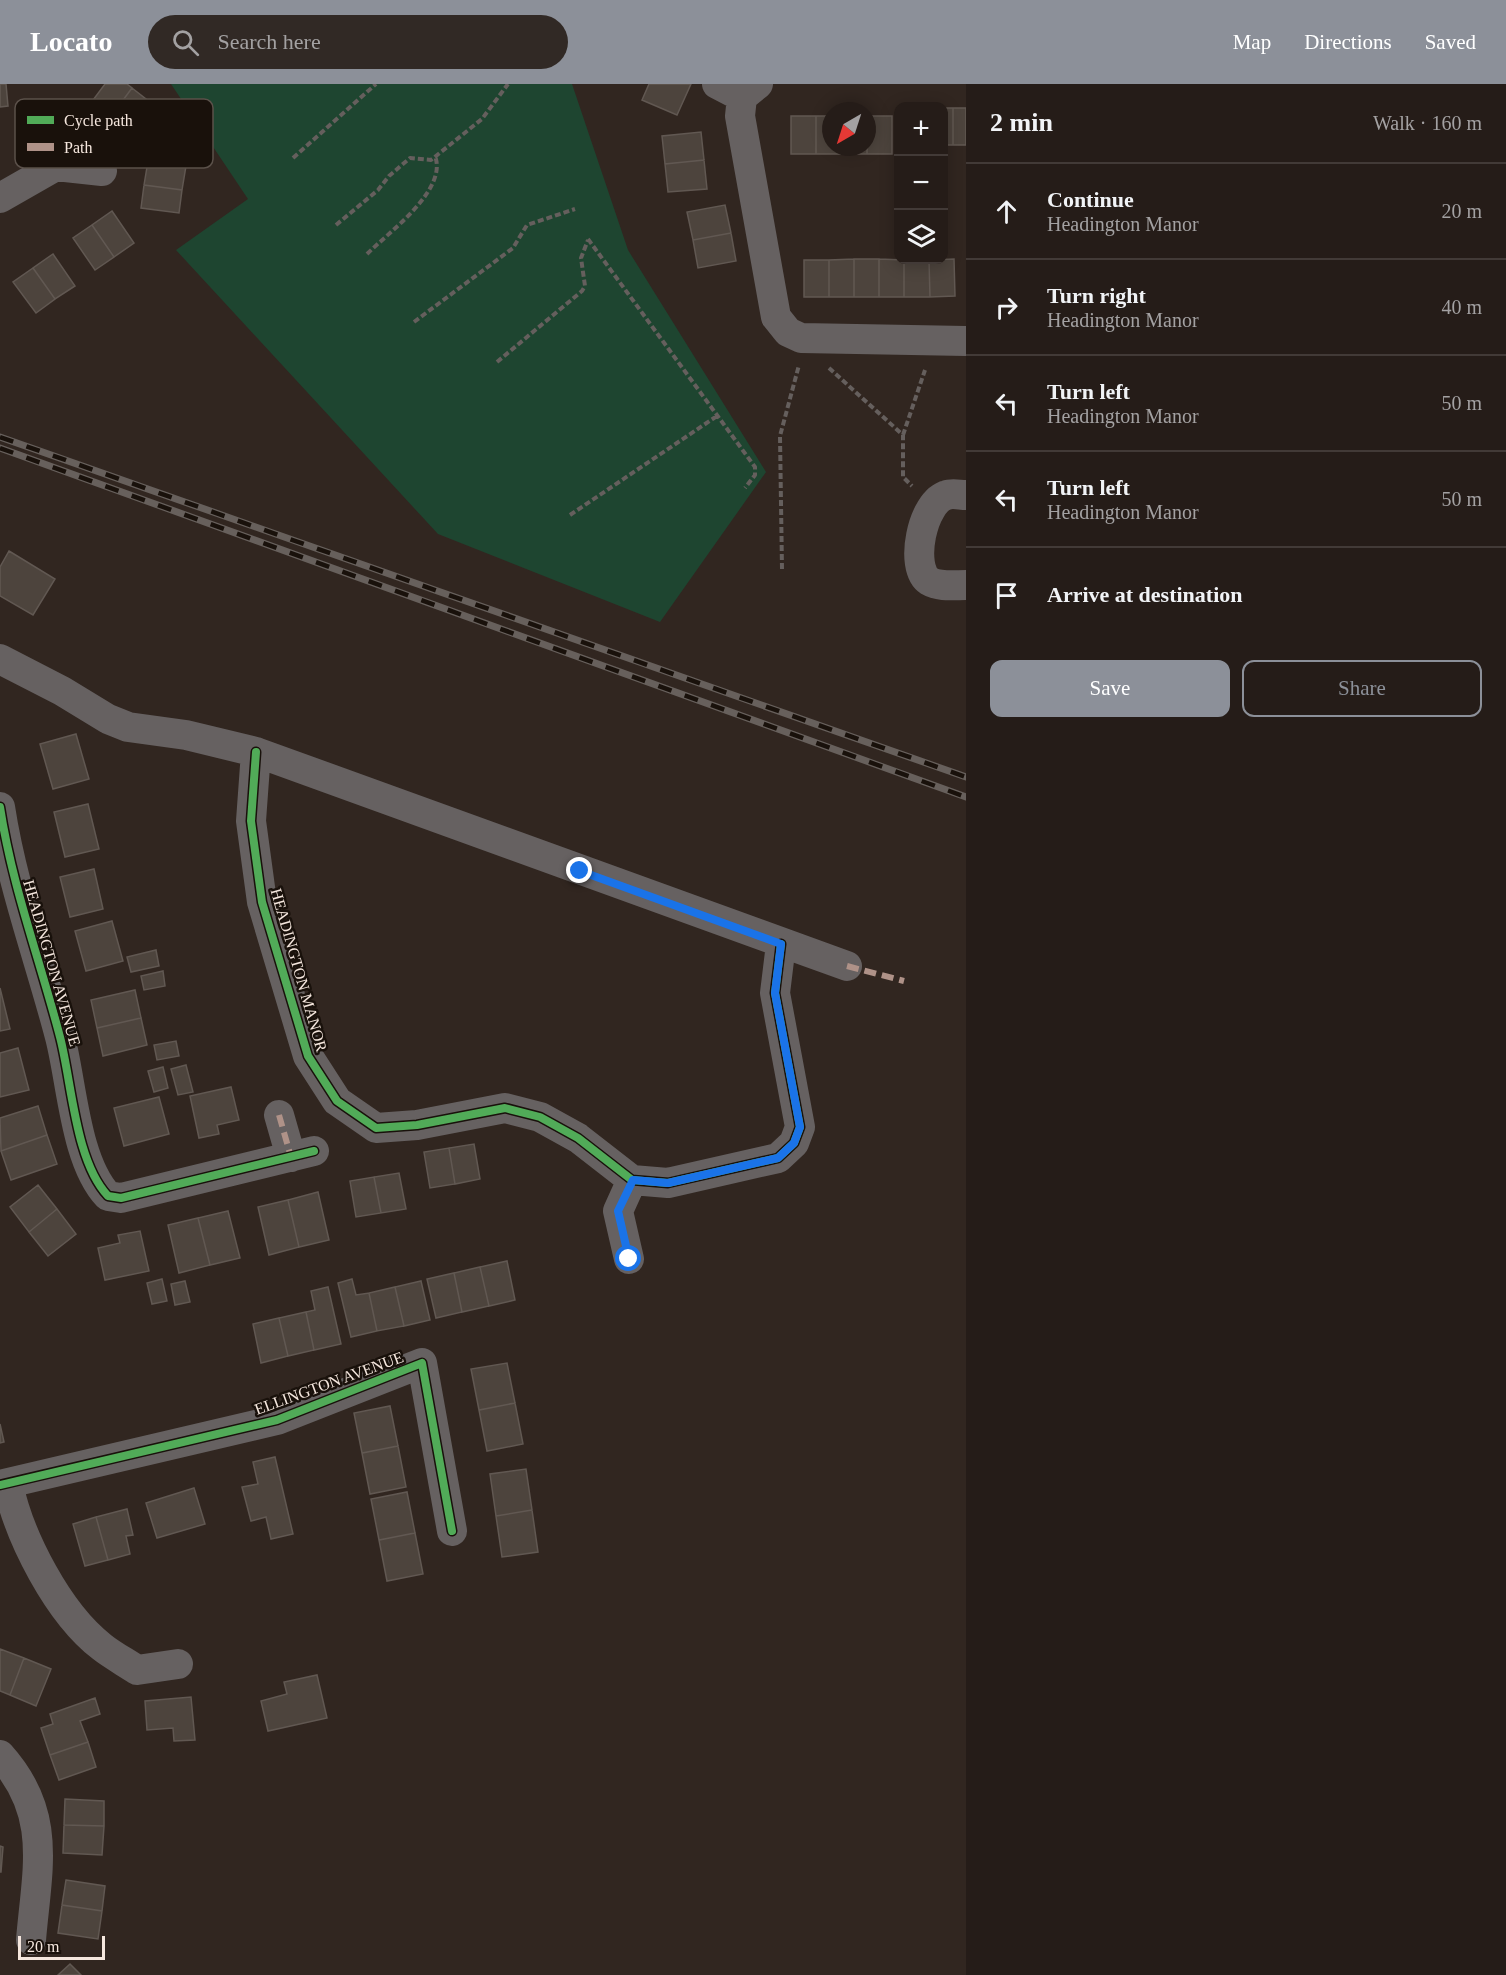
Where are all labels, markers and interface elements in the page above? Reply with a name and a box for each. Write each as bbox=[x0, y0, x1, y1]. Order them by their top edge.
search box bbox=[148, 15, 568, 69]
text: Locato bbox=[30, 26, 112, 57]
icon: search bbox=[169, 26, 202, 59]
text: Search here bbox=[217, 29, 321, 54]
text: Map bbox=[1233, 30, 1271, 54]
text: Directions bbox=[1304, 30, 1392, 54]
text: Saved bbox=[1425, 30, 1476, 54]
legend bbox=[15, 99, 213, 168]
north arrow bbox=[822, 102, 876, 156]
map controls bbox=[894, 102, 948, 264]
button: + bbox=[894, 102, 948, 156]
text: 2 min bbox=[990, 108, 1053, 137]
text: Cycle path bbox=[64, 112, 133, 130]
text: Walk · 160 m bbox=[1373, 112, 1482, 134]
text: Path bbox=[64, 139, 92, 156]
button: − bbox=[894, 156, 948, 210]
text: Continue bbox=[1047, 187, 1134, 212]
icon: ahead bbox=[990, 195, 1023, 228]
text: 20 m bbox=[1441, 200, 1482, 222]
button: layers bbox=[894, 210, 948, 264]
text: Headington Manor bbox=[1047, 213, 1199, 235]
text: Turn right bbox=[1047, 283, 1146, 308]
icon: right bbox=[990, 291, 1023, 324]
text: 40 m bbox=[1441, 296, 1482, 318]
text: Headington Manor bbox=[1047, 309, 1199, 331]
text: Turn left bbox=[1047, 379, 1130, 404]
icon: left bbox=[990, 387, 1023, 420]
text: 50 m bbox=[1441, 392, 1482, 414]
text: Headington Manor bbox=[1047, 405, 1199, 427]
text: Turn left bbox=[1047, 475, 1130, 500]
icon: left bbox=[990, 483, 1023, 516]
text: 50 m bbox=[1441, 488, 1482, 510]
text: Headington Manor bbox=[1047, 501, 1199, 523]
icon: arrive bbox=[990, 579, 1023, 612]
text: Arrive at destination bbox=[1047, 582, 1243, 607]
button: Save bbox=[990, 660, 1230, 717]
button: Share bbox=[1242, 660, 1482, 717]
route end bbox=[566, 857, 592, 883]
street label: HEADINGTON AVENUE bbox=[20, 878, 84, 1048]
street label: HEADINGTON MANOR bbox=[268, 886, 331, 1054]
route start bbox=[615, 1245, 641, 1271]
street label: ELLINGTON AVENUE bbox=[252, 1348, 406, 1418]
scale bar bbox=[18, 1933, 105, 1960]
text: 20 m bbox=[27, 1938, 59, 1955]

